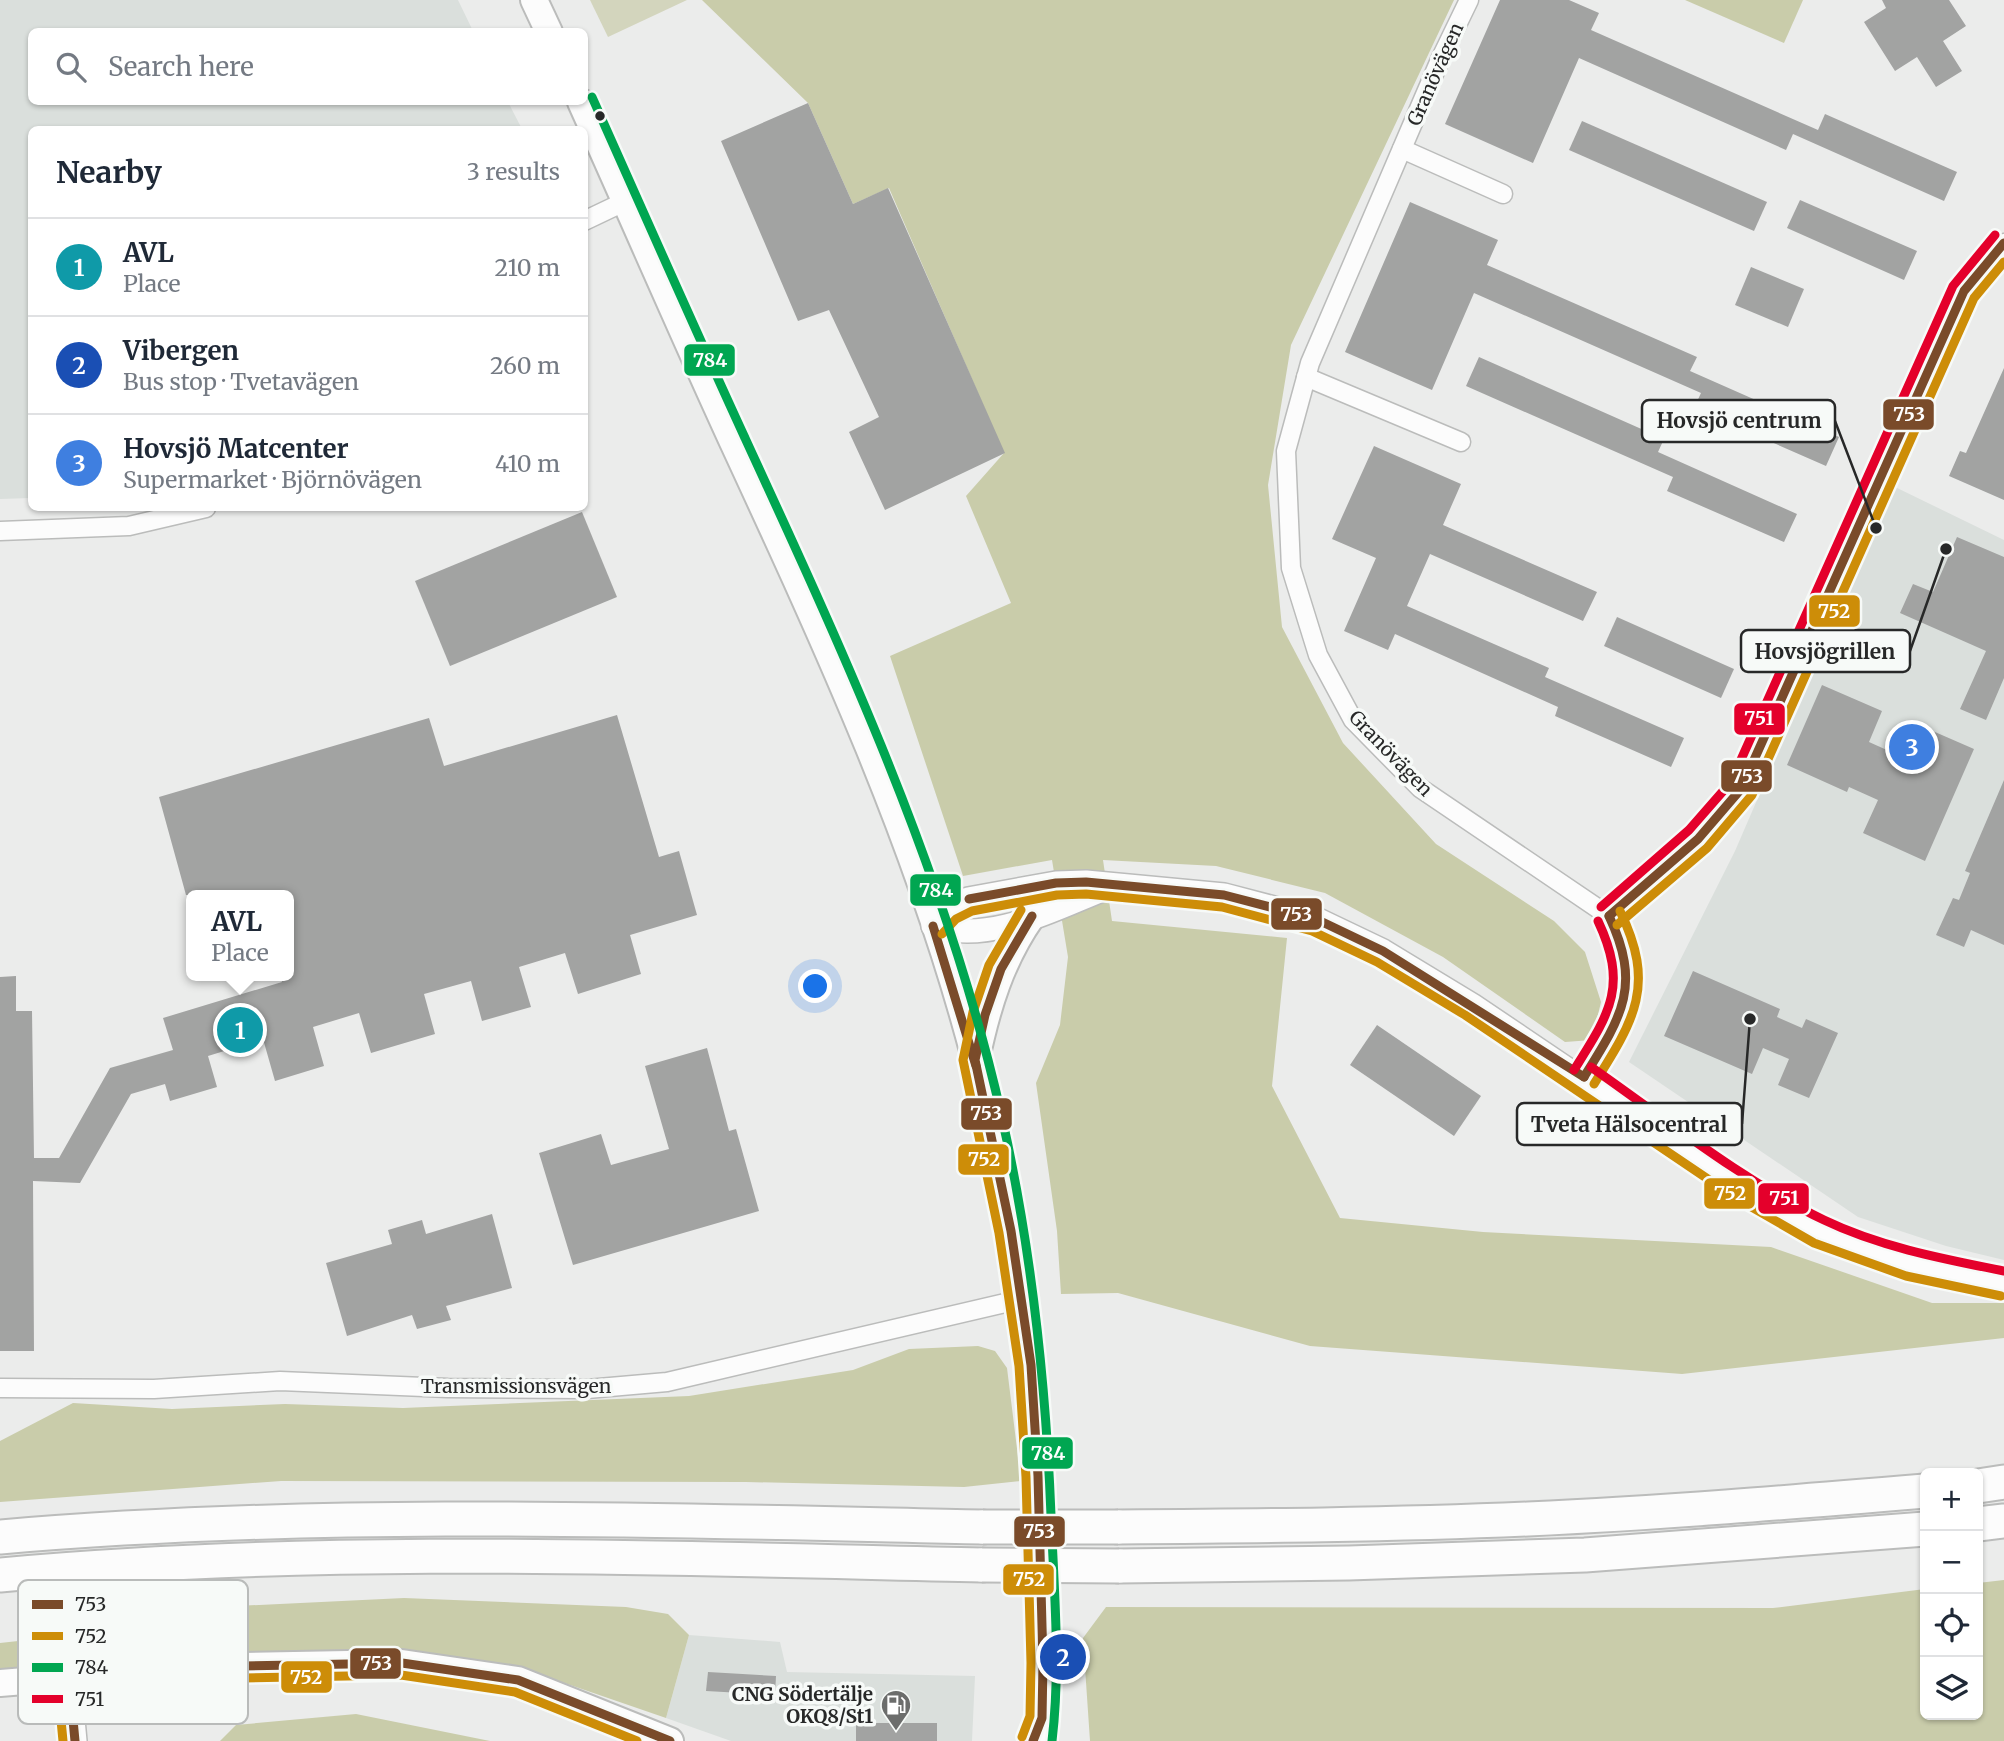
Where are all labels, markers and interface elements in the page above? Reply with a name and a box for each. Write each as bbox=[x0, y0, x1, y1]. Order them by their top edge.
street label: Granövägen bbox=[1402, 18, 1469, 129]
search box bbox=[28, 28, 588, 105]
icon: search bbox=[52, 48, 90, 86]
text: Search here bbox=[108, 50, 254, 83]
unlabelled marker bbox=[593, 109, 607, 123]
text: Nearby bbox=[56, 153, 162, 191]
text: 3 results bbox=[467, 157, 560, 186]
text: AVL bbox=[123, 236, 174, 269]
text: 1 bbox=[74, 253, 84, 282]
text: 210 m bbox=[495, 253, 560, 282]
text: Place bbox=[123, 269, 180, 298]
text: Vibergen bbox=[123, 334, 239, 367]
line badge: 784 bbox=[683, 343, 736, 377]
text: 784 bbox=[693, 348, 727, 372]
text: 2 bbox=[72, 351, 86, 380]
text: 260 m bbox=[490, 351, 560, 380]
text: Bus stop · Tvetavägen bbox=[123, 367, 359, 396]
line badge: 753 bbox=[1882, 398, 1935, 431]
callout: Hovsjö centrum bbox=[1642, 400, 1835, 442]
text: 753 bbox=[1893, 402, 1925, 426]
text: Hovsjö centrum bbox=[1656, 407, 1822, 434]
text: Hovsjö Matcenter bbox=[123, 432, 349, 465]
text: 3 bbox=[72, 449, 86, 478]
text: 410 m bbox=[495, 449, 560, 478]
text: Supermarket · Björnövägen bbox=[123, 465, 422, 494]
line badge: 752 bbox=[1808, 594, 1861, 628]
text: 752 bbox=[1818, 599, 1850, 623]
callout: Hovsjögrillen bbox=[1741, 630, 1910, 672]
text: Hovsjögrillen bbox=[1755, 638, 1895, 665]
line badge: 751 bbox=[1733, 702, 1786, 736]
street label: Granövägen bbox=[1344, 705, 1438, 801]
text: 751 bbox=[1744, 706, 1774, 730]
pin: 3 bbox=[1889, 721, 1935, 773]
line badge: 753 bbox=[1720, 759, 1773, 793]
text: 753 bbox=[1731, 764, 1763, 788]
line badge: 784 bbox=[909, 873, 962, 907]
text: 784 bbox=[919, 878, 953, 902]
popup bbox=[186, 890, 294, 981]
line badge: 753 bbox=[1270, 897, 1323, 931]
text: 753 bbox=[1280, 902, 1312, 926]
text: AVL bbox=[211, 905, 262, 938]
text: Place bbox=[211, 938, 269, 967]
your location bbox=[798, 969, 832, 1003]
pin: 1 bbox=[217, 1004, 263, 1056]
line badge: 753 bbox=[960, 1097, 1013, 1131]
text: 753 bbox=[970, 1101, 1002, 1125]
callout: Tveta Hälsocentral bbox=[1517, 1103, 1742, 1145]
text: Tveta Hälsocentral bbox=[1531, 1111, 1727, 1138]
line badge: 752 bbox=[957, 1143, 1010, 1176]
text: 752 bbox=[968, 1147, 1000, 1171]
line badge: 752 bbox=[1703, 1177, 1756, 1210]
text: 752 bbox=[1714, 1181, 1746, 1205]
line badge: 751 bbox=[1757, 1182, 1810, 1215]
text: 751 bbox=[1769, 1186, 1799, 1210]
street label: Transmissionsvägen bbox=[421, 1374, 612, 1398]
line badge: 784 bbox=[1021, 1436, 1074, 1470]
text: 784 bbox=[1031, 1441, 1065, 1465]
map controls bbox=[1920, 1468, 1983, 1720]
button: + bbox=[1920, 1468, 1983, 1531]
line badge: 753 bbox=[1013, 1515, 1066, 1548]
text: 753 bbox=[1023, 1519, 1055, 1543]
button: − bbox=[1920, 1531, 1983, 1594]
line badge: 752 bbox=[1002, 1563, 1055, 1596]
text: 752 bbox=[1013, 1567, 1045, 1591]
legend bbox=[18, 1580, 248, 1724]
text: 753 bbox=[75, 1592, 106, 1616]
button: locate bbox=[1920, 1594, 1983, 1657]
text: 752 bbox=[75, 1624, 107, 1648]
pin: 2 bbox=[1040, 1631, 1086, 1683]
line badge: 753 bbox=[349, 1647, 402, 1680]
text: 753 bbox=[360, 1651, 392, 1675]
text: 784 bbox=[75, 1655, 108, 1679]
button: layers bbox=[1920, 1657, 1983, 1720]
line badge: 752 bbox=[280, 1660, 333, 1694]
text: 752 bbox=[290, 1665, 322, 1689]
place label: CNG Södertälje OKQ8/St1 bbox=[732, 1682, 873, 1728]
text: 751 bbox=[75, 1687, 104, 1711]
fuel station icon: CNG Södertälje OKQ8/St1 bbox=[879, 1688, 913, 1732]

